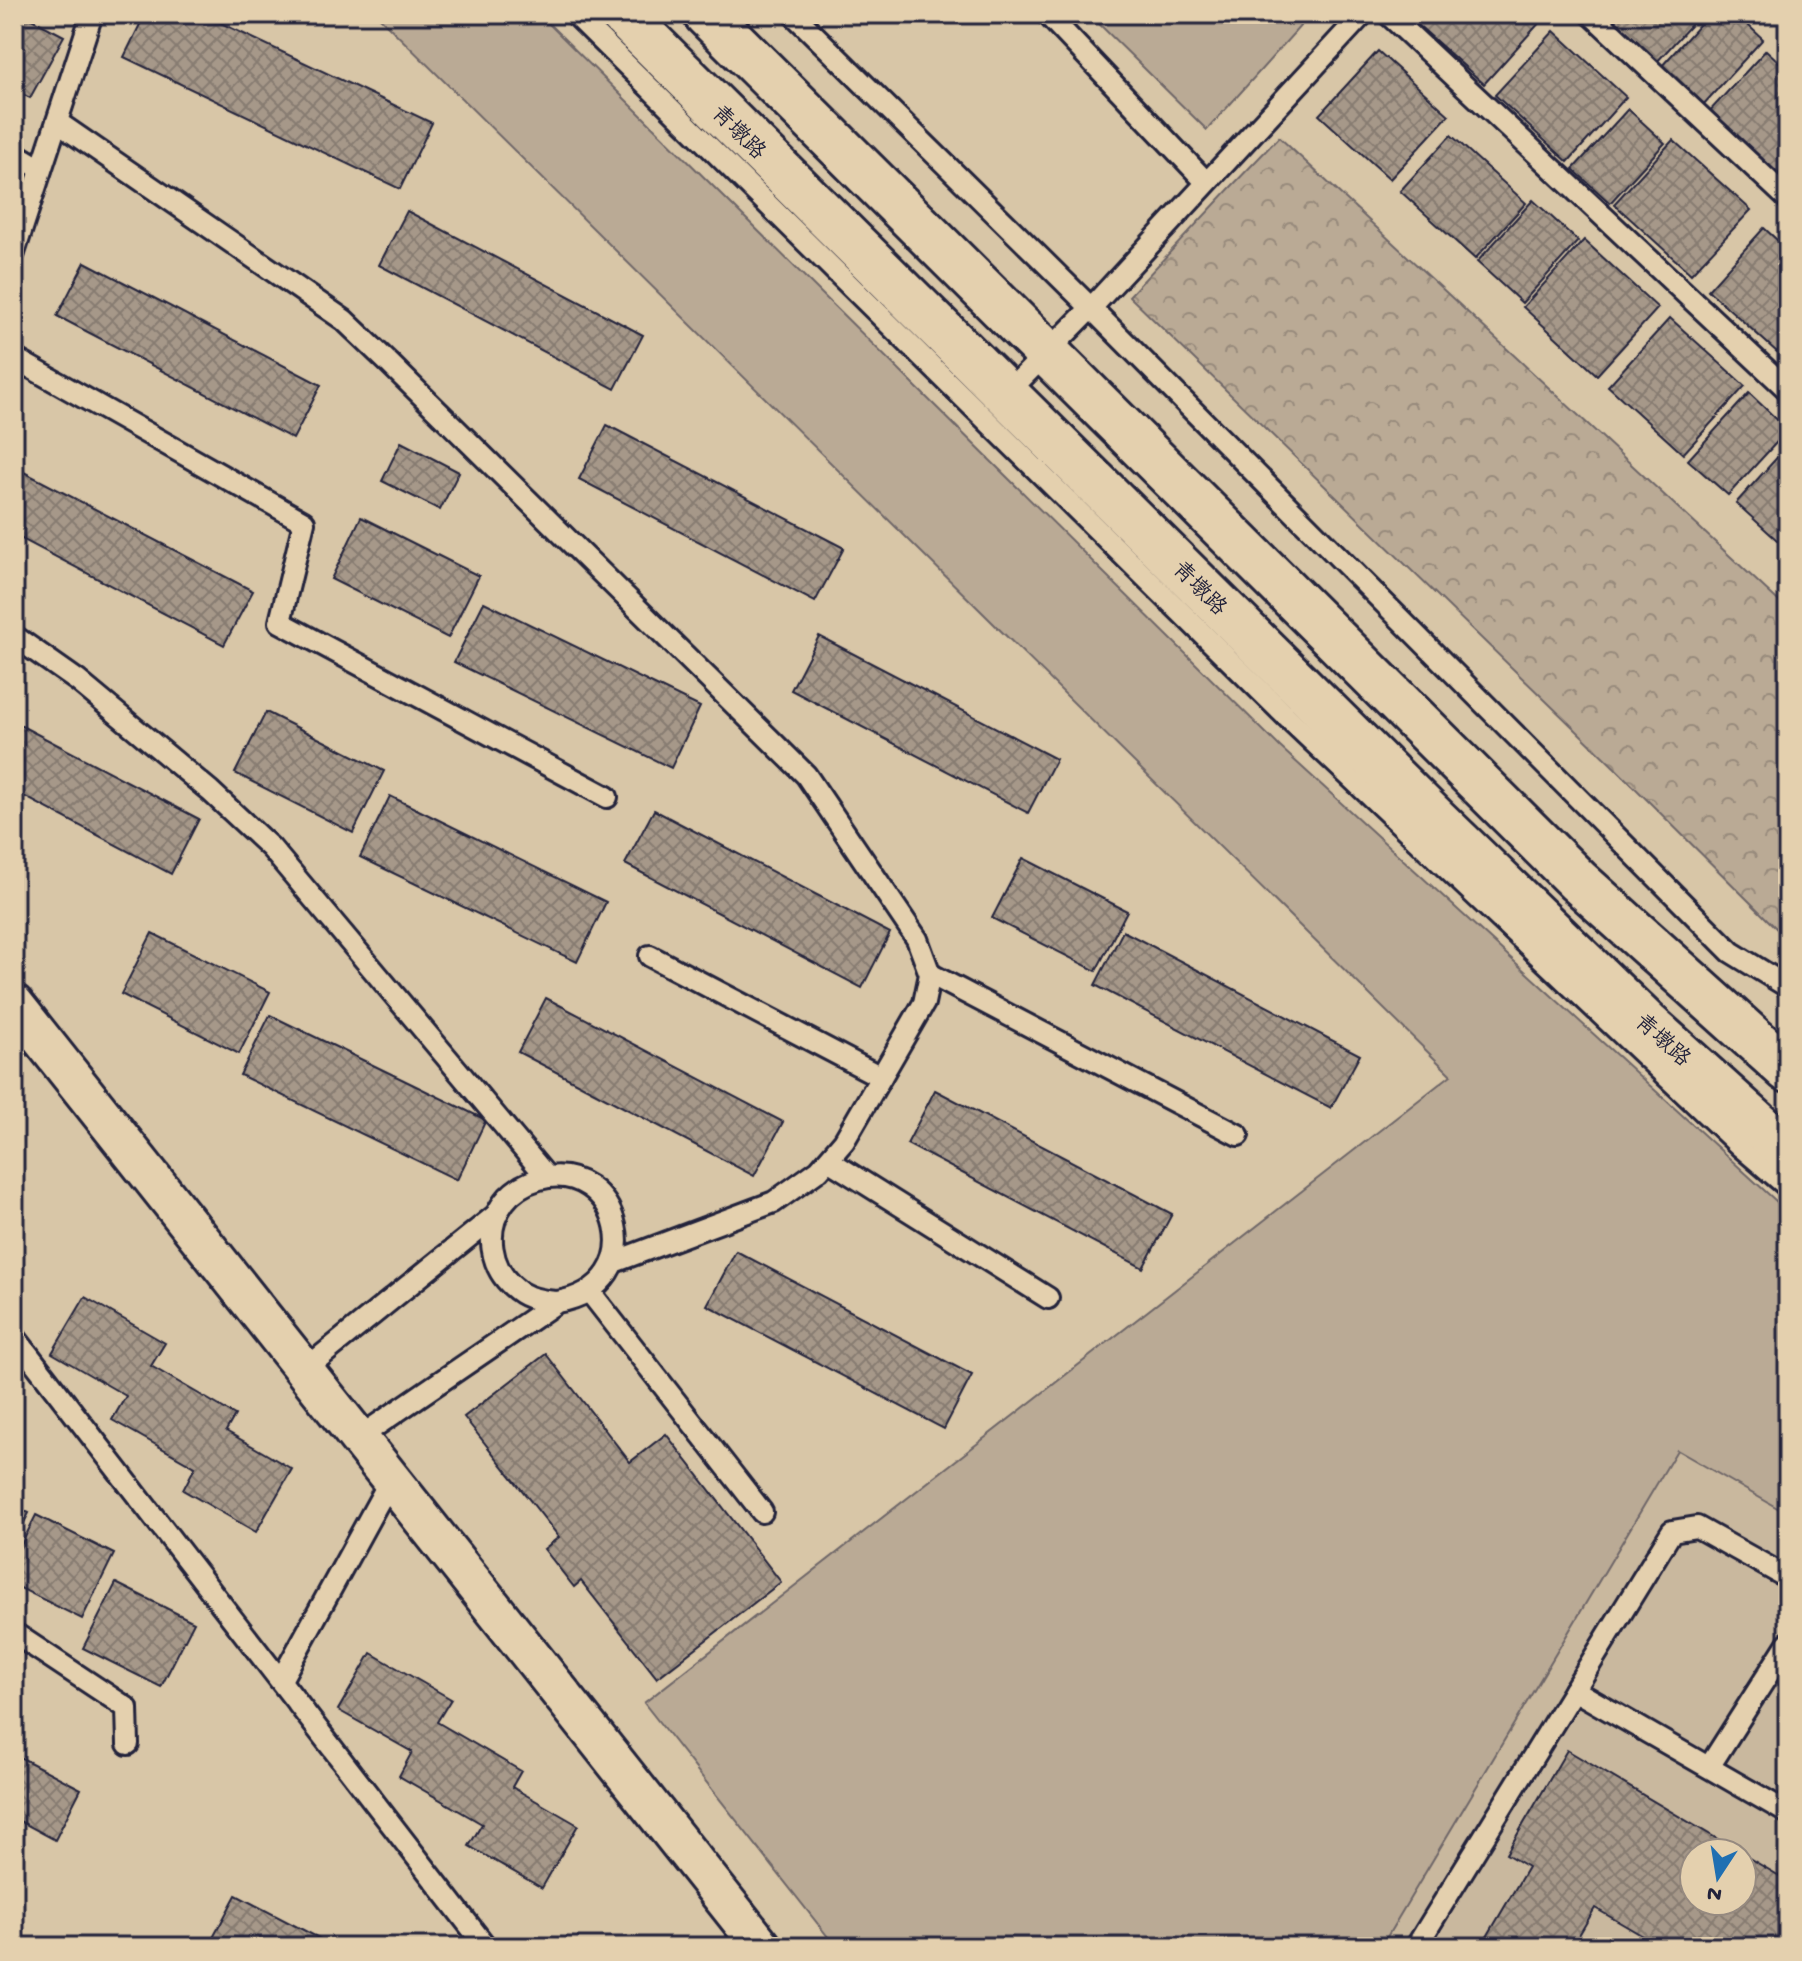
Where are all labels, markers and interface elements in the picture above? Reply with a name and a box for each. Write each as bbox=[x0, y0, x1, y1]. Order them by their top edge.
street label: 青墩路 bbox=[705, 100, 771, 166]
street label: 青墩路 bbox=[1166, 556, 1232, 622]
street label: 青墩路 bbox=[1628, 1009, 1696, 1074]
north arrow bbox=[1678, 1837, 1758, 1917]
text: N bbox=[1705, 1878, 1724, 1907]

